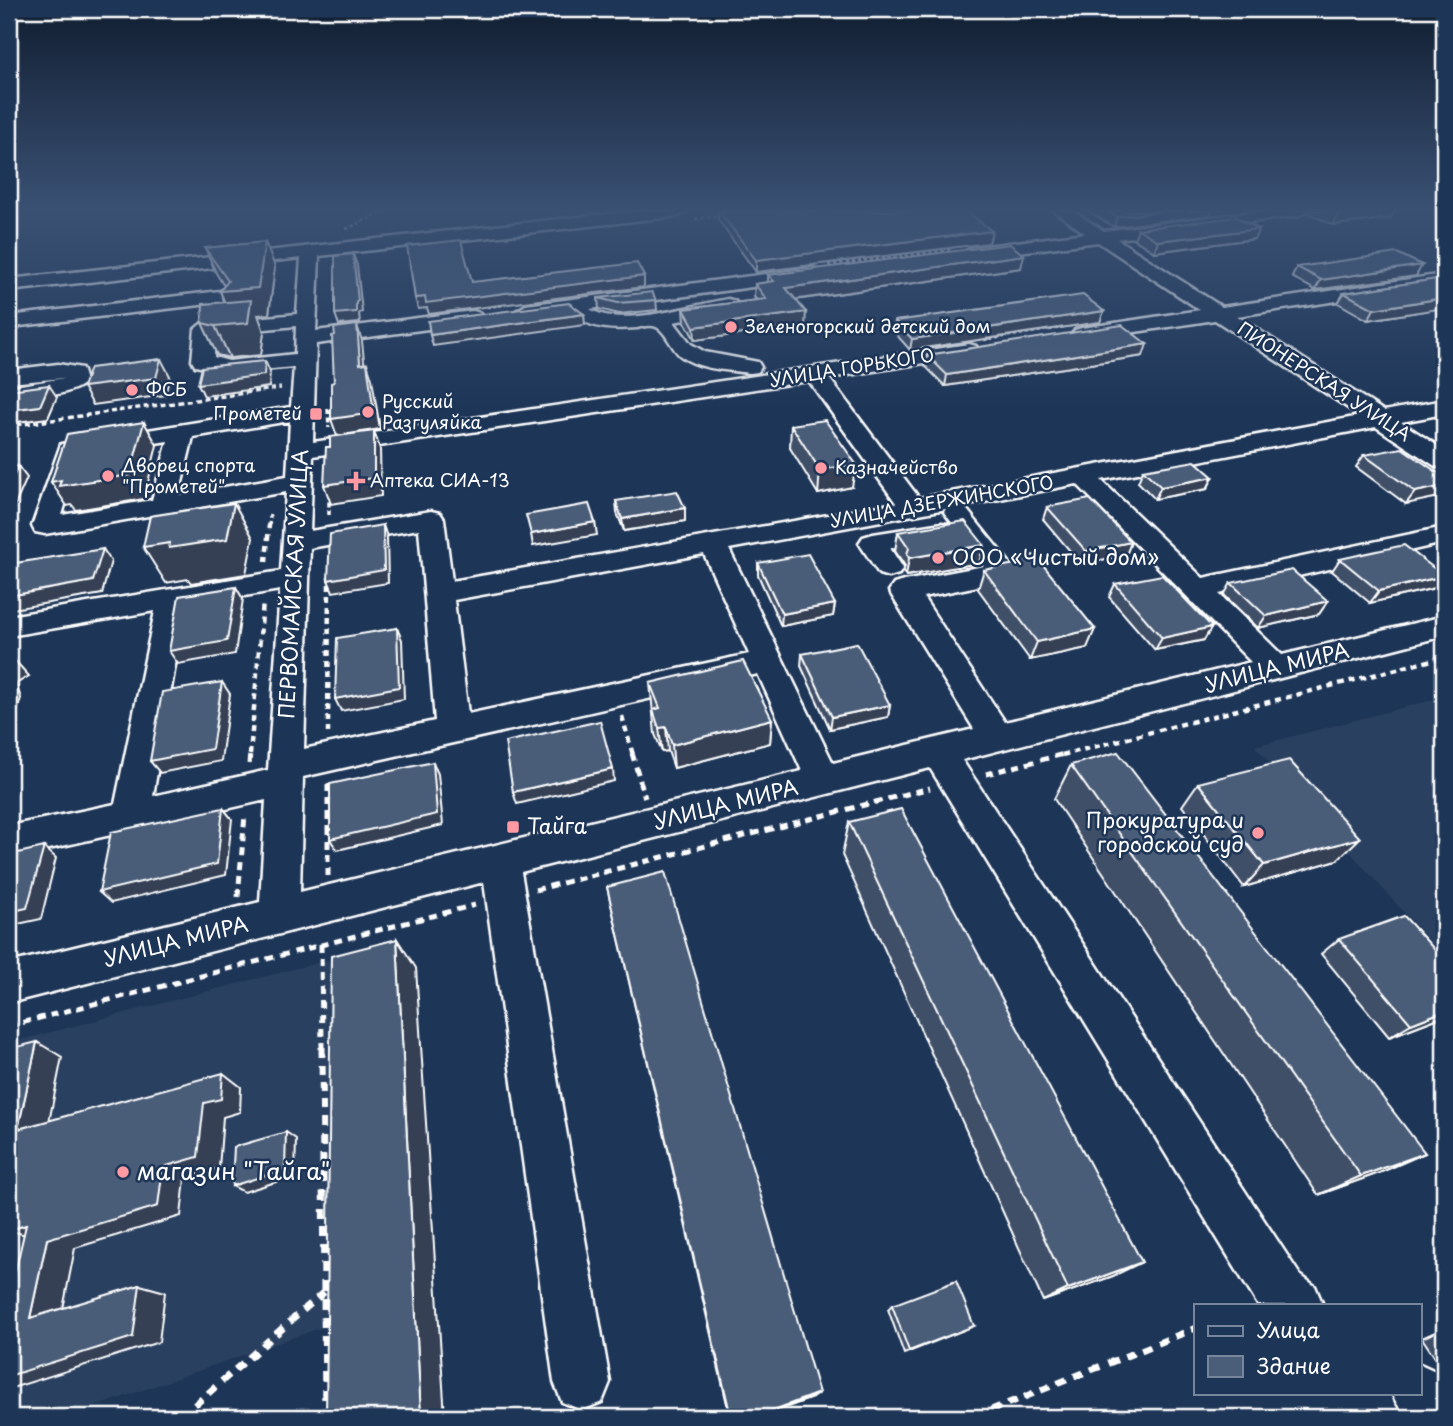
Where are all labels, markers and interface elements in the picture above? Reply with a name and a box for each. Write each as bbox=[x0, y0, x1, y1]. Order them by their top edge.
place label: Зеленогорский детский дом bbox=[745, 312, 991, 339]
street label: ПИОНЕРСКАЯ УЛИЦА bbox=[1233, 314, 1417, 447]
marker: Зеленогорский детский дом bbox=[723, 319, 739, 335]
street label: УЛИЦА ГОРЬКОГО bbox=[768, 340, 936, 393]
place label: ФСБ bbox=[146, 375, 187, 402]
marker: ФСБ bbox=[124, 382, 140, 398]
place label: Русский Разгуляйка bbox=[382, 387, 483, 435]
place label: Прометей bbox=[213, 399, 302, 426]
marker: Русский Разгуляйка bbox=[360, 404, 376, 420]
marker: Прометей bbox=[308, 406, 324, 422]
street label: ПЕРВОМАЙСКАЯ УЛИЦА bbox=[269, 448, 315, 719]
place label: Дворец спорта "Прометей" bbox=[121, 451, 255, 499]
place label: Казначейство bbox=[835, 453, 958, 480]
marker: Казначейство bbox=[813, 460, 829, 476]
place label: Аптека СИА-13 bbox=[370, 466, 510, 493]
marker: Дворец спорта "Прометей" bbox=[100, 468, 116, 484]
street label: УЛИЦА ДЗЕРЖИНСКОГО bbox=[828, 468, 1056, 533]
marker: Аптека СИА-13 bbox=[348, 473, 364, 489]
place label: ООО «Чистый дом» bbox=[952, 540, 1159, 572]
marker: ООО «Чистый дом» bbox=[930, 550, 946, 566]
street label: УЛИЦА МИРА bbox=[1201, 633, 1352, 699]
street label: УЛИЦА МИРА bbox=[650, 770, 801, 836]
place label: Прокуратура и городской суд bbox=[1086, 803, 1244, 859]
place label: Тайга bbox=[527, 809, 587, 841]
marker: Тайга bbox=[505, 819, 521, 835]
marker: Прокуратура и городской суд bbox=[1250, 825, 1266, 841]
street label: УЛИЦА МИРА bbox=[100, 907, 251, 973]
place label: магазин "Тайга" bbox=[137, 1152, 330, 1188]
marker: магазин "Тайга" bbox=[115, 1164, 131, 1180]
legend bbox=[1194, 1304, 1422, 1394]
text: Улица bbox=[1257, 1313, 1320, 1345]
text: Здание bbox=[1257, 1349, 1331, 1381]

